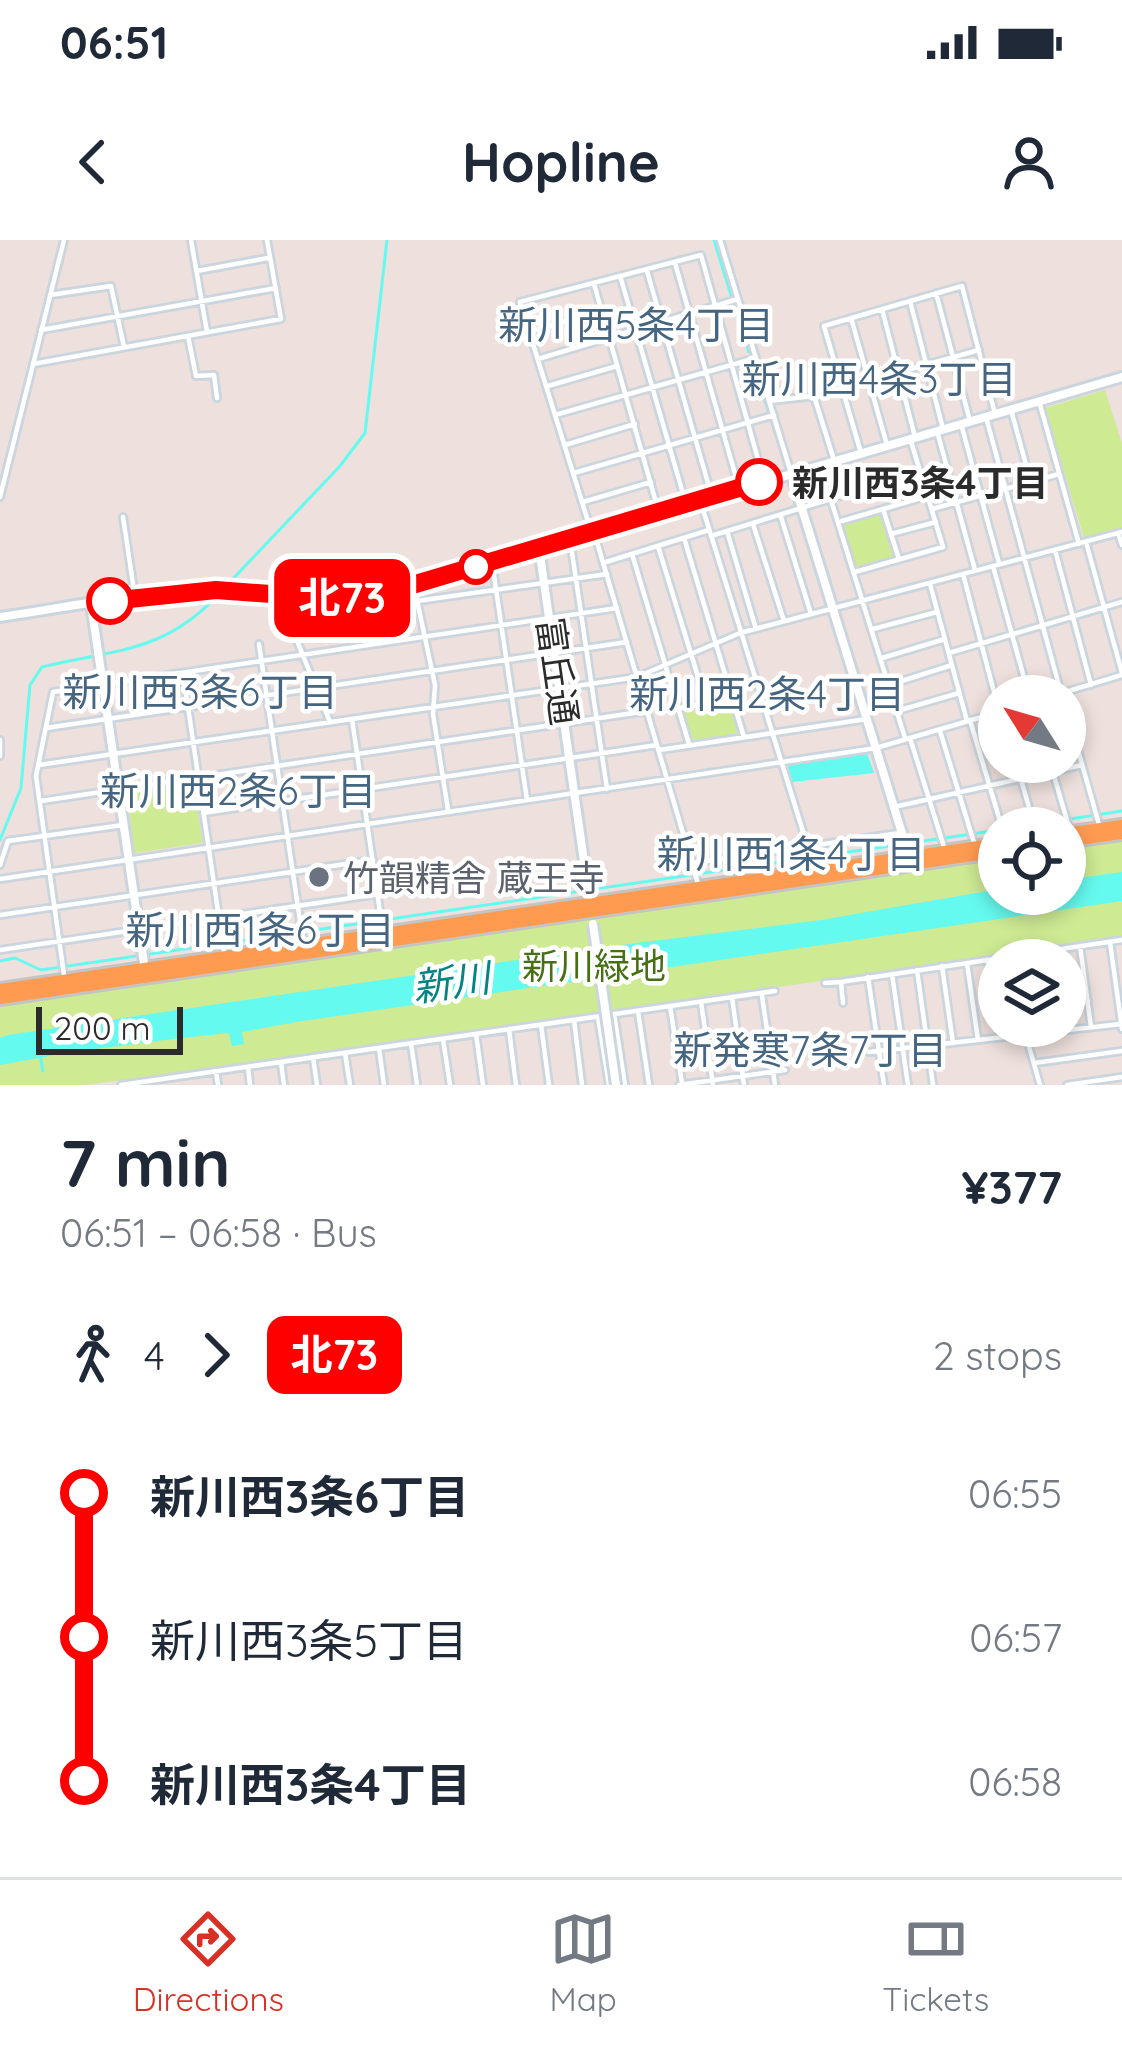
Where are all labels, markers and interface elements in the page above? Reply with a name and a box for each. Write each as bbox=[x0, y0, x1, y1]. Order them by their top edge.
text: 06:51 bbox=[60, 14, 168, 70]
text: Hopline bbox=[462, 128, 660, 196]
icon: back bbox=[60, 129, 126, 195]
icon: person bbox=[996, 129, 1062, 195]
district label: 新川西5条4丁目 bbox=[498, 300, 774, 349]
district label: 新川西4条3丁目 bbox=[742, 354, 1017, 403]
marker: 新川西3条4丁目 bbox=[737, 460, 781, 504]
place label: 新川西3条4丁目 bbox=[792, 460, 1049, 505]
unlabelled marker bbox=[460, 551, 492, 583]
line badge: 北73 bbox=[273, 559, 411, 637]
text: 北73 bbox=[298, 571, 386, 624]
unlabelled marker bbox=[88, 579, 132, 623]
street label: 富丘通 bbox=[528, 614, 588, 728]
district label: 新川西3条6丁目 bbox=[62, 667, 338, 716]
district label: 新川西2条4丁目 bbox=[629, 669, 905, 718]
north arrow bbox=[978, 675, 1086, 783]
map controls bbox=[978, 675, 1086, 1047]
district label: 新川西2条6丁目 bbox=[100, 766, 376, 815]
button: locate bbox=[978, 807, 1086, 915]
district label: 新川西1条4丁目 bbox=[657, 829, 925, 878]
place label: 竹韻精舎 蔵王寺 bbox=[343, 855, 605, 900]
marker: 竹韻精舎 蔵王寺 bbox=[306, 864, 332, 890]
district label: 新川西1条6丁目 bbox=[125, 905, 395, 954]
button: layers bbox=[978, 939, 1086, 1047]
park label: 新川緑地 bbox=[522, 943, 666, 988]
water label: 新川 bbox=[409, 952, 497, 1012]
scale bar bbox=[36, 1001, 183, 1054]
text: 200 m bbox=[54, 1007, 151, 1048]
district label: 新発寒7条7丁目 bbox=[673, 1025, 947, 1074]
text: 7 min bbox=[60, 1121, 230, 1204]
text: ¥377 bbox=[962, 1159, 1062, 1215]
text: 06:51 – 06:58 · Bus bbox=[60, 1208, 377, 1257]
icon: walk bbox=[60, 1322, 126, 1388]
icon: forward bbox=[183, 1322, 249, 1388]
text: 北73 bbox=[291, 1328, 378, 1381]
text: 4 bbox=[144, 1331, 165, 1380]
text: 2 stops bbox=[933, 1331, 1062, 1380]
text: 新川西3条6丁目 bbox=[150, 1468, 469, 1524]
text: 06:55 bbox=[968, 1469, 1062, 1518]
text: 新川西3条5丁目 bbox=[150, 1612, 468, 1668]
text: 06:57 bbox=[969, 1613, 1062, 1662]
text: 新川西3条4丁目 bbox=[150, 1756, 471, 1812]
text: 06:58 bbox=[968, 1757, 1062, 1806]
tab: Directions bbox=[133, 1906, 284, 2019]
tab: Map bbox=[549, 1906, 617, 2019]
tab: Tickets bbox=[882, 1906, 989, 2019]

